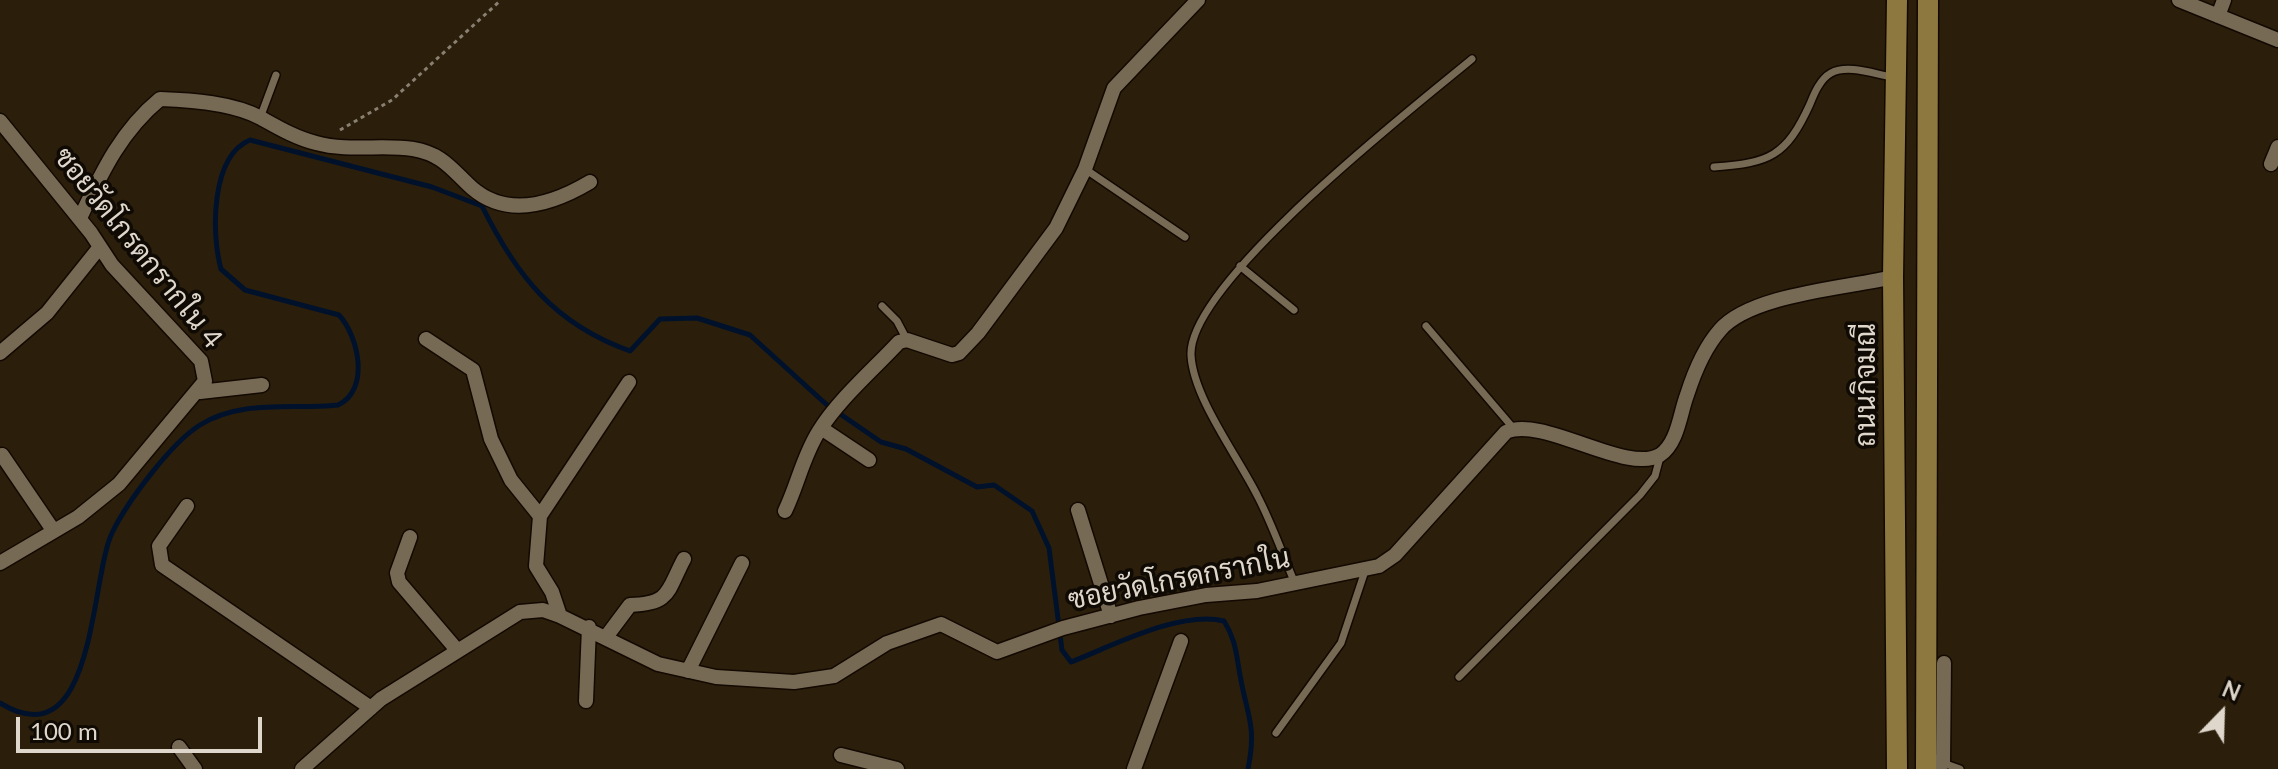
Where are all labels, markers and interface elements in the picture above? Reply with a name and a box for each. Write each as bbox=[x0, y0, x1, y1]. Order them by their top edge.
street label: ซอยวัดโกรดกรากใน 4 bbox=[47, 141, 229, 355]
street label: ถนนกิจมณี bbox=[1849, 323, 1883, 447]
street label: ซอยวัดโกรดกรากใน bbox=[1065, 541, 1293, 617]
north arrow bbox=[2182, 673, 2262, 753]
text: N bbox=[2218, 675, 2245, 706]
scale bar bbox=[20, 701, 266, 751]
text: 100 m bbox=[30, 716, 98, 745]

